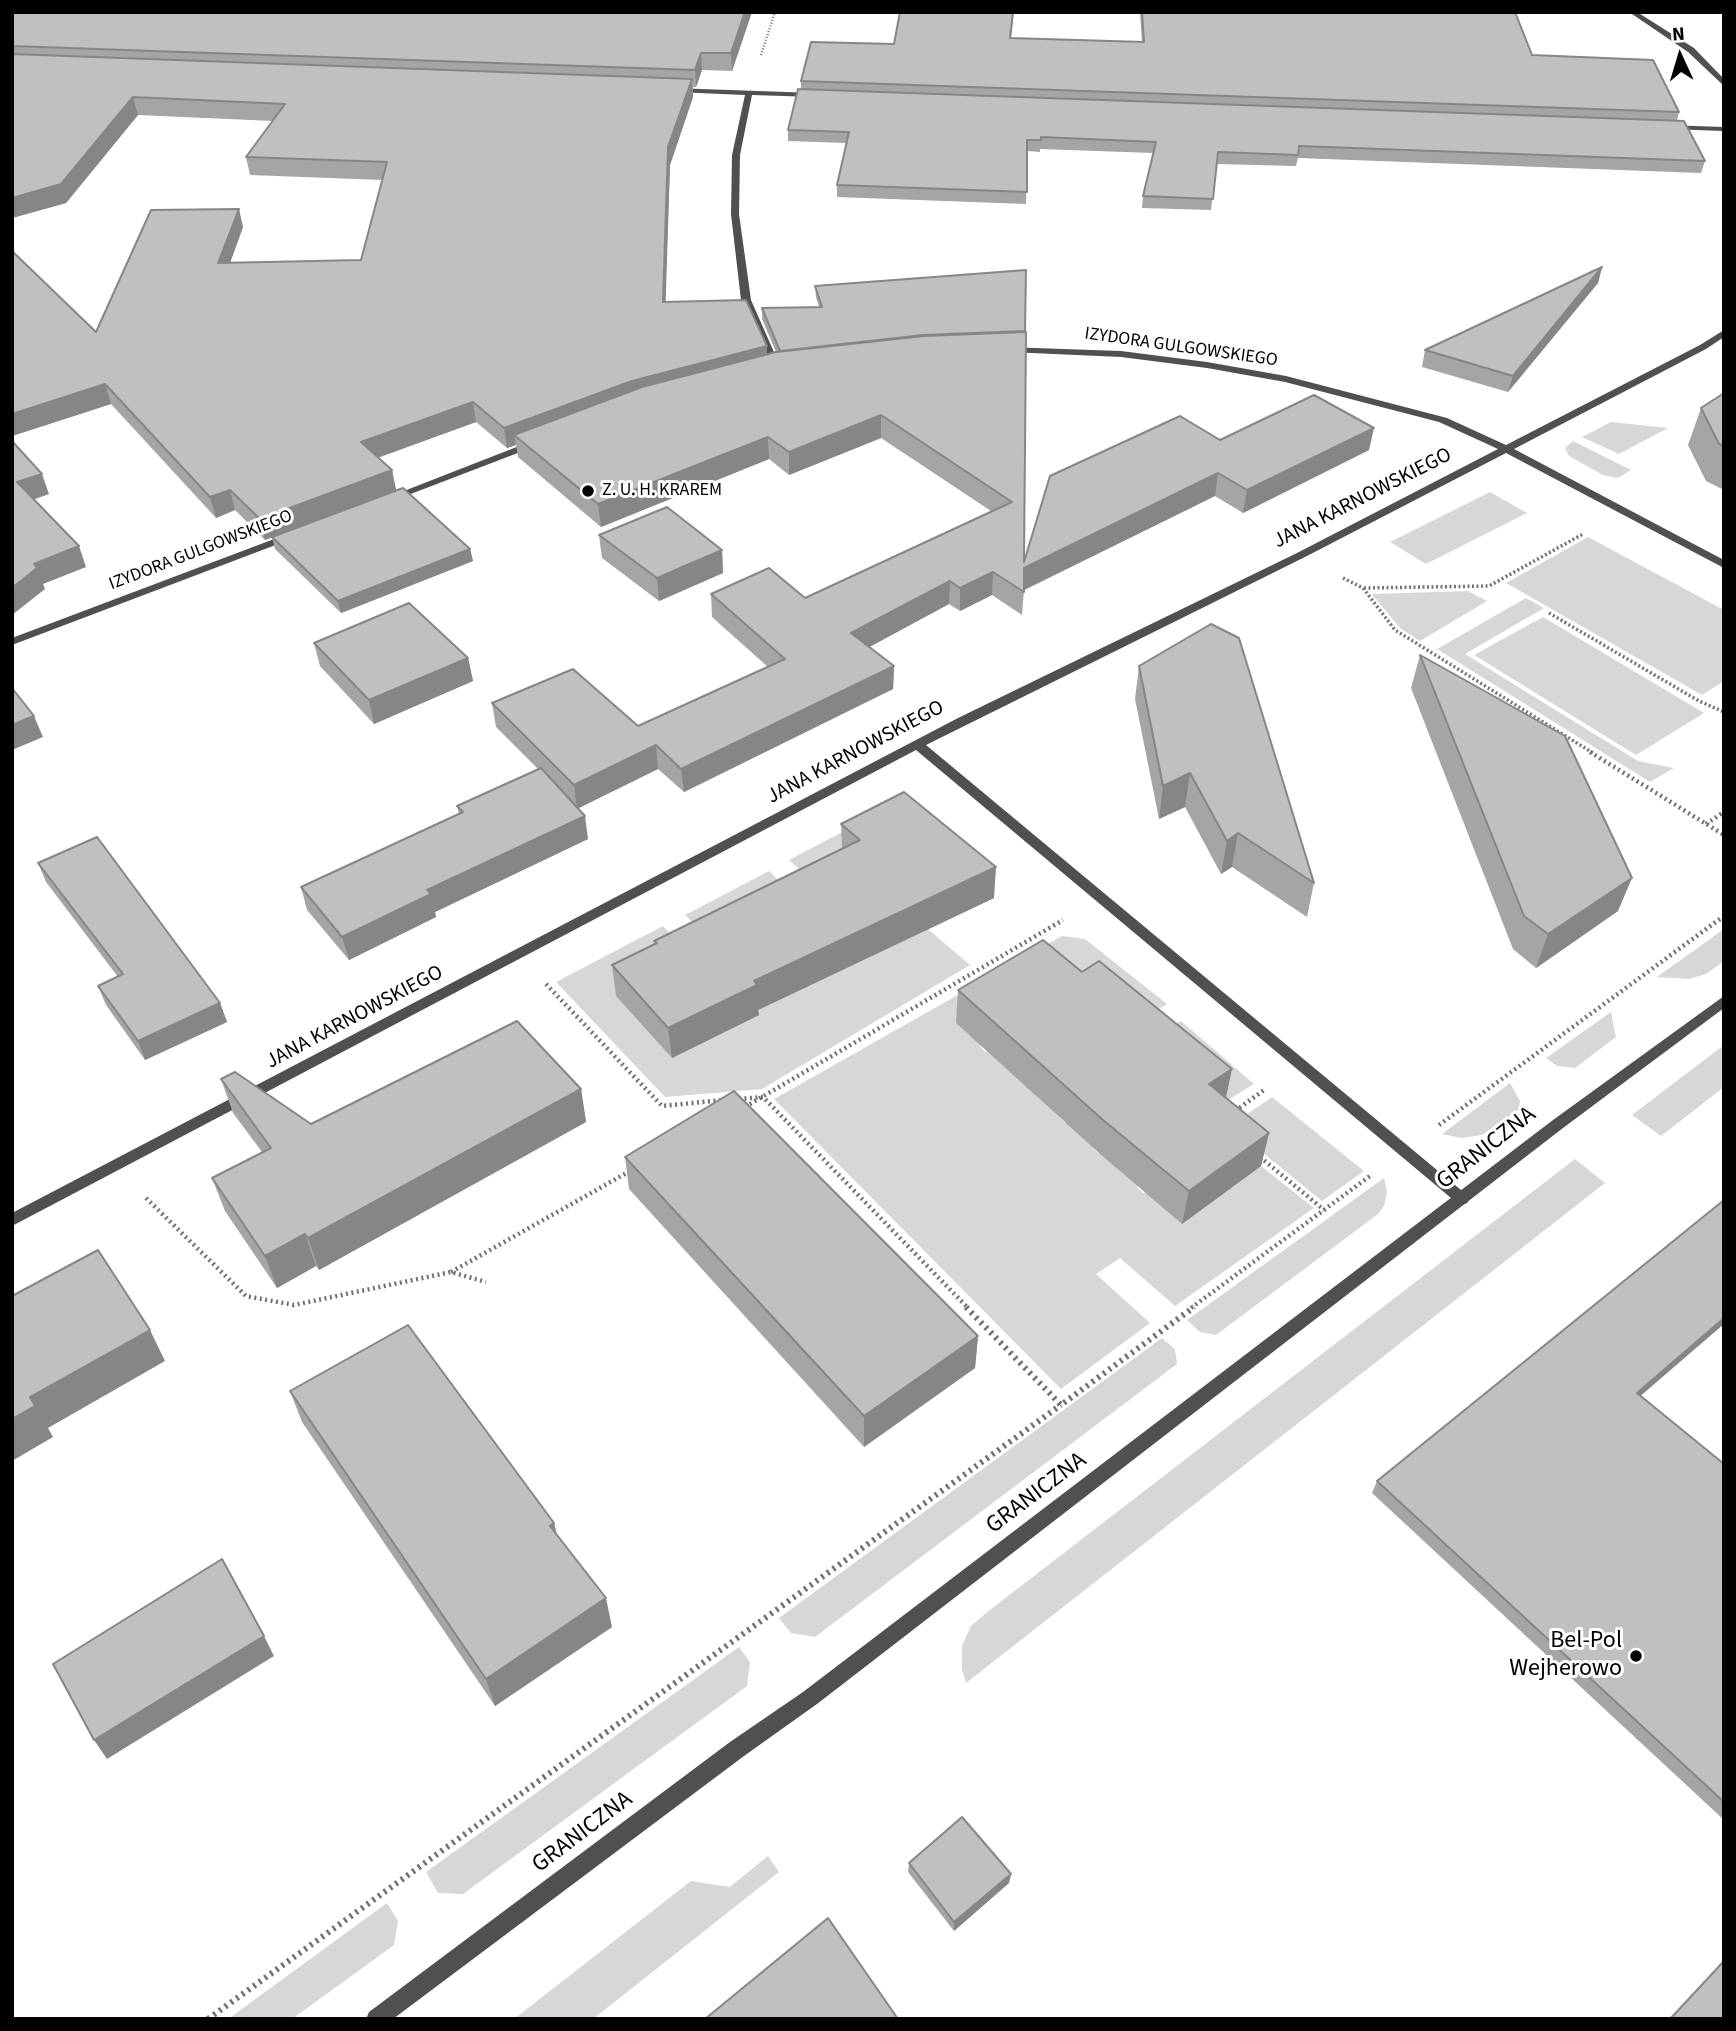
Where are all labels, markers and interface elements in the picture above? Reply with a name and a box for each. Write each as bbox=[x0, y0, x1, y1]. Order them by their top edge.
north arrow bbox=[1645, 21, 1715, 91]
text: N bbox=[1671, 21, 1686, 48]
street label: IZYDORA GULGOWSKIEGO bbox=[1083, 324, 1279, 372]
street label: JANA KARNOWSKIEGO bbox=[1270, 443, 1456, 555]
place label: Z. U. H. KRAREM bbox=[602, 480, 722, 502]
marker: Z. U. H. KRAREM bbox=[580, 483, 596, 499]
street label: IZYDORA GULGOWSKIEGO bbox=[106, 506, 296, 596]
street label: JANA KARNOWSKIEGO bbox=[763, 696, 949, 810]
street label: JANA KARNOWSKIEGO bbox=[262, 961, 448, 1075]
street label: GRANICZNA bbox=[1432, 1101, 1542, 1197]
street label: GRANICZNA bbox=[981, 1447, 1093, 1541]
place label: Bel-Pol Wejherowo bbox=[1509, 1628, 1622, 1684]
marker: Bel-Pol Wejherowo bbox=[1628, 1648, 1644, 1664]
street label: GRANICZNA bbox=[527, 1786, 639, 1880]

